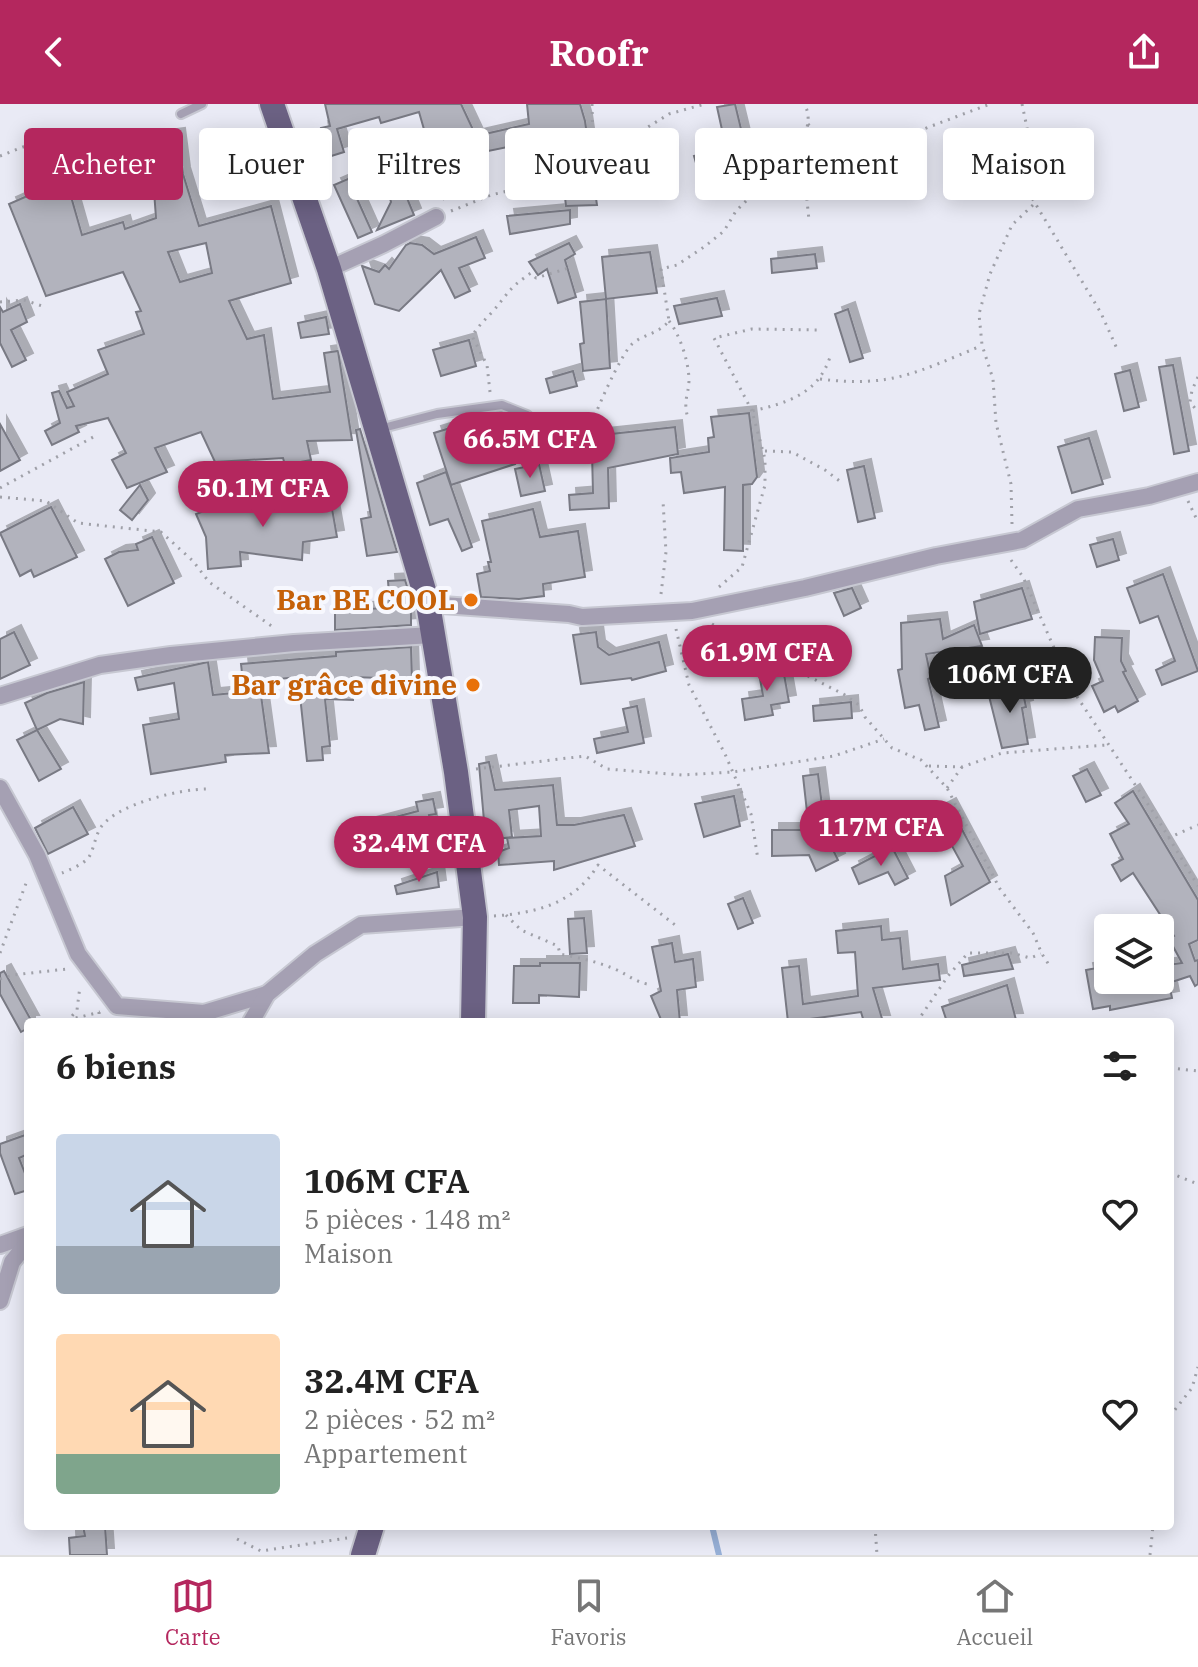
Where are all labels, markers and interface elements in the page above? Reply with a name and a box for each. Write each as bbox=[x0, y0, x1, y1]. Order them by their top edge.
text: Roofr bbox=[549, 29, 649, 76]
icon: back bbox=[32, 30, 76, 74]
icon: share bbox=[1122, 30, 1166, 74]
chip: Acheter bbox=[24, 128, 183, 200]
chip: Louer bbox=[199, 128, 332, 200]
chip: Filtres bbox=[348, 128, 489, 200]
chip: Nouveau bbox=[505, 128, 679, 200]
chip: Appartement bbox=[695, 128, 927, 200]
chip: Maison bbox=[943, 128, 1094, 200]
pin: 66.5M CFA bbox=[438, 412, 622, 480]
text: 66.5M CFA bbox=[463, 421, 597, 455]
pin: 50.1M CFA bbox=[171, 461, 355, 529]
text: 50.1M CFA bbox=[196, 470, 330, 504]
place label: Bar BE COOL bbox=[276, 581, 455, 618]
marker: Bar BE COOL bbox=[462, 591, 480, 609]
pin: 61.9M CFA bbox=[675, 625, 859, 693]
text: 61.9M CFA bbox=[700, 634, 834, 668]
pin: 106M CFA bbox=[927, 647, 1093, 715]
text: 106M CFA bbox=[947, 656, 1073, 690]
place label: Bar grâce divine bbox=[231, 666, 457, 703]
marker: Bar grâce divine bbox=[464, 676, 482, 694]
pin: 117M CFA bbox=[798, 800, 964, 868]
text: 117M CFA bbox=[818, 809, 944, 843]
pin: 32.4M CFA bbox=[327, 816, 511, 884]
text: 32.4M CFA bbox=[352, 825, 486, 859]
map controls bbox=[1094, 914, 1174, 994]
button: layers bbox=[1094, 914, 1174, 994]
text: 6 biens bbox=[56, 1044, 176, 1088]
icon: filters bbox=[1098, 1044, 1142, 1088]
text: 106M CFA bbox=[304, 1158, 469, 1202]
icon: home bbox=[120, 1166, 216, 1262]
icon: heart bbox=[1098, 1192, 1142, 1236]
text: 5 pièces · 148 m² bbox=[304, 1202, 511, 1236]
text: Maison bbox=[304, 1236, 393, 1270]
text: 32.4M CFA bbox=[304, 1358, 479, 1402]
icon: home bbox=[120, 1366, 216, 1462]
icon: heart bbox=[1098, 1392, 1142, 1436]
text: 2 pièces · 52 m² bbox=[304, 1402, 495, 1436]
text: Appartement bbox=[304, 1436, 467, 1470]
tab: Carte bbox=[165, 1574, 221, 1651]
tab: Favoris bbox=[551, 1574, 627, 1651]
tab: Accueil bbox=[957, 1574, 1033, 1651]

